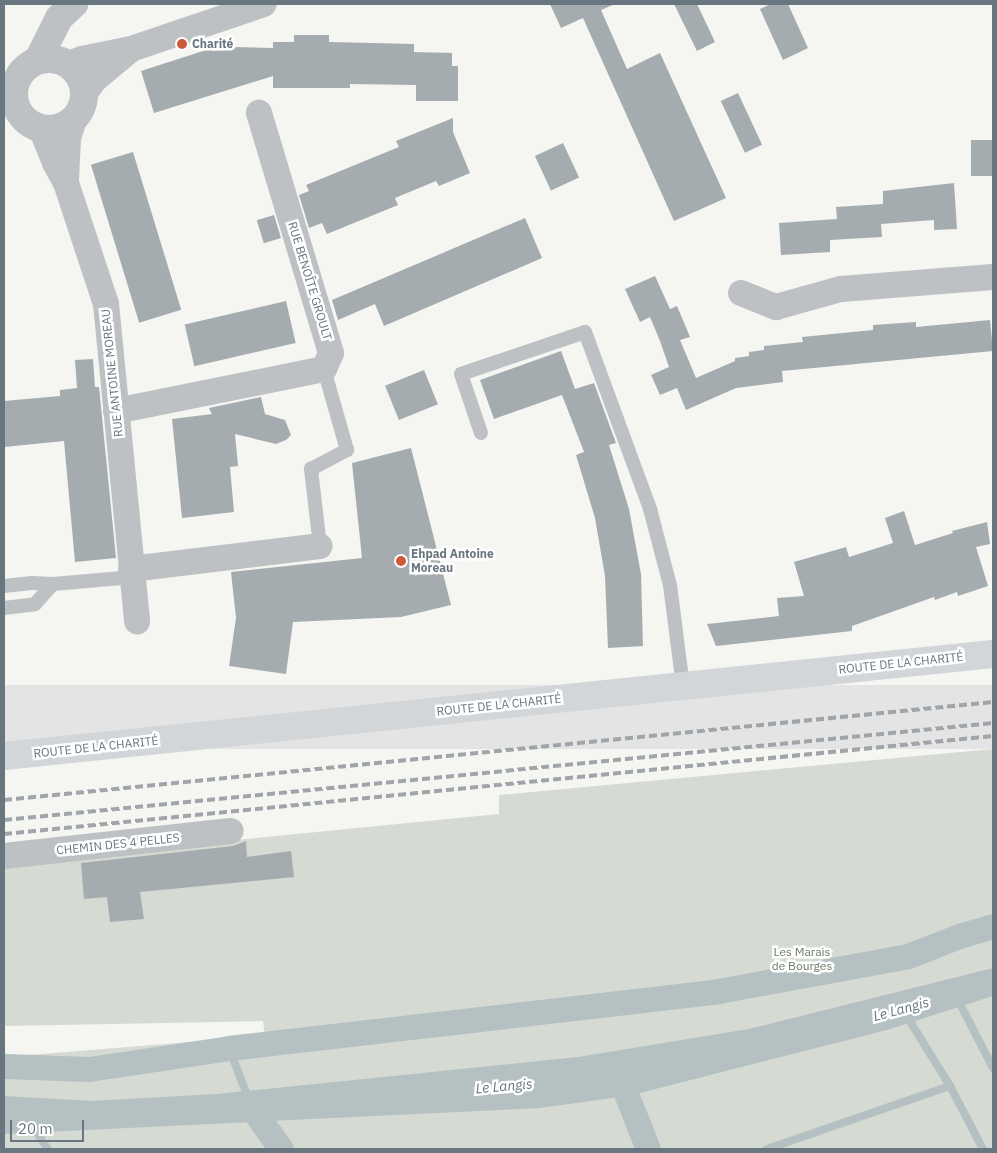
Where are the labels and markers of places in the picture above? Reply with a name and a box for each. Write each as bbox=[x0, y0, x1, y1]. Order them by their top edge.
place label: Charité bbox=[192, 37, 233, 51]
marker: Charité bbox=[176, 38, 188, 50]
place label: Ehpad Antoine Moreau bbox=[411, 547, 494, 575]
marker: Ehpad Antoine Moreau bbox=[395, 555, 407, 567]

